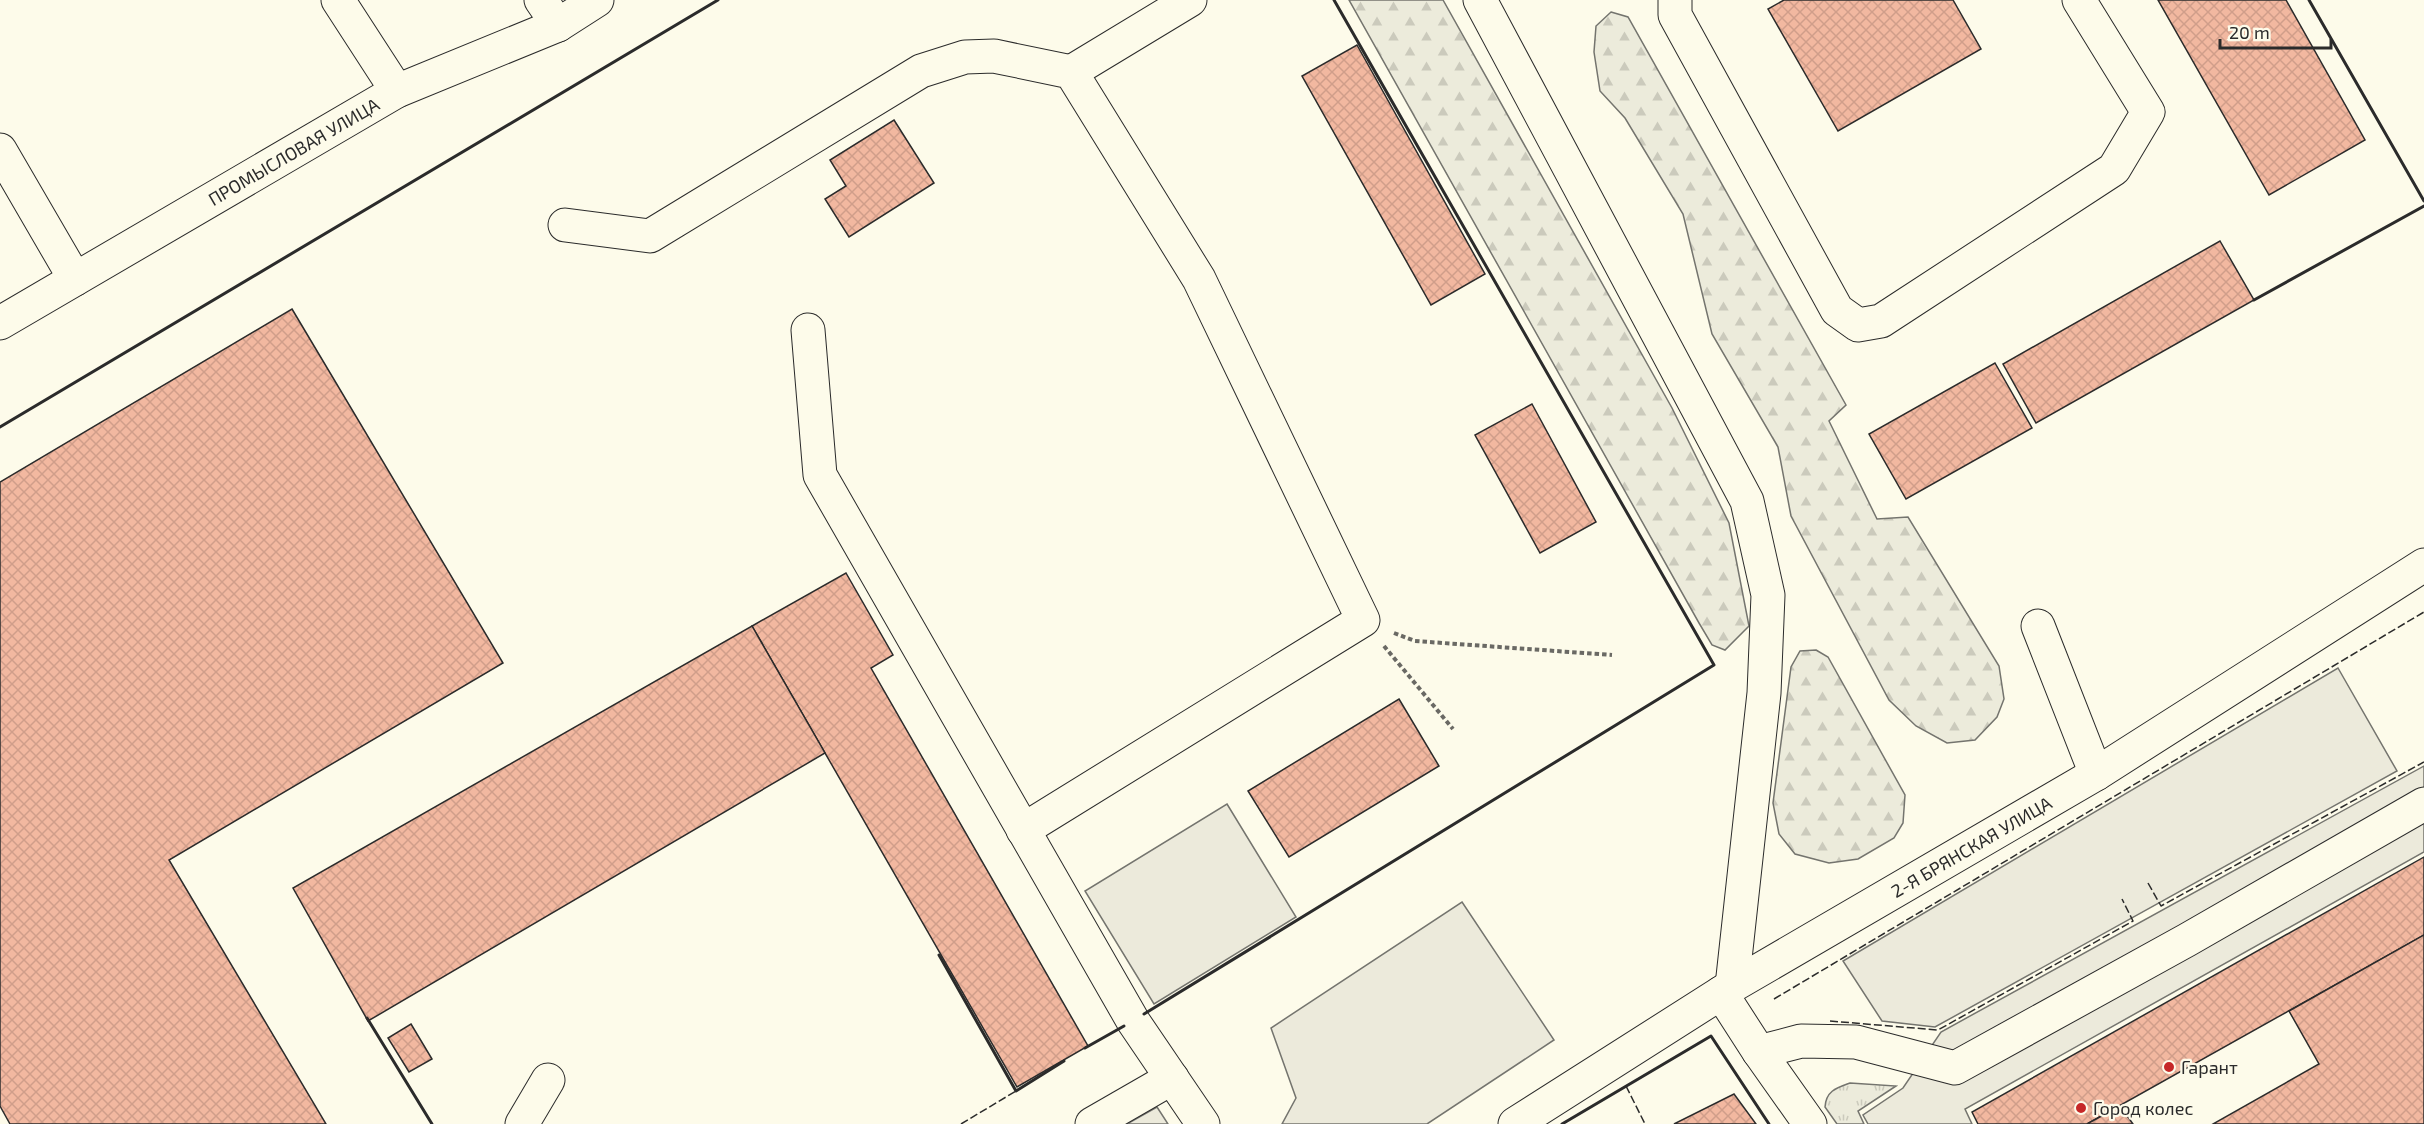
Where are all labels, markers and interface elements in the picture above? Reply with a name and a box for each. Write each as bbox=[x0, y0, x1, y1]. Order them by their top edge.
scale bar bbox=[2220, 12, 2331, 50]
text: 20 m bbox=[2229, 21, 2270, 43]
street label: ПРОМЫСЛОВАЯ УЛИЦА bbox=[204, 93, 384, 210]
street label: 2-Я БРЯНСКАЯ УЛИЦА bbox=[1887, 791, 2056, 902]
place label: Гарант bbox=[2181, 1056, 2238, 1078]
marker: Гарант bbox=[2162, 1060, 2176, 1074]
place label: Город колес bbox=[2093, 1097, 2193, 1119]
marker: Город колес bbox=[2074, 1101, 2088, 1115]

